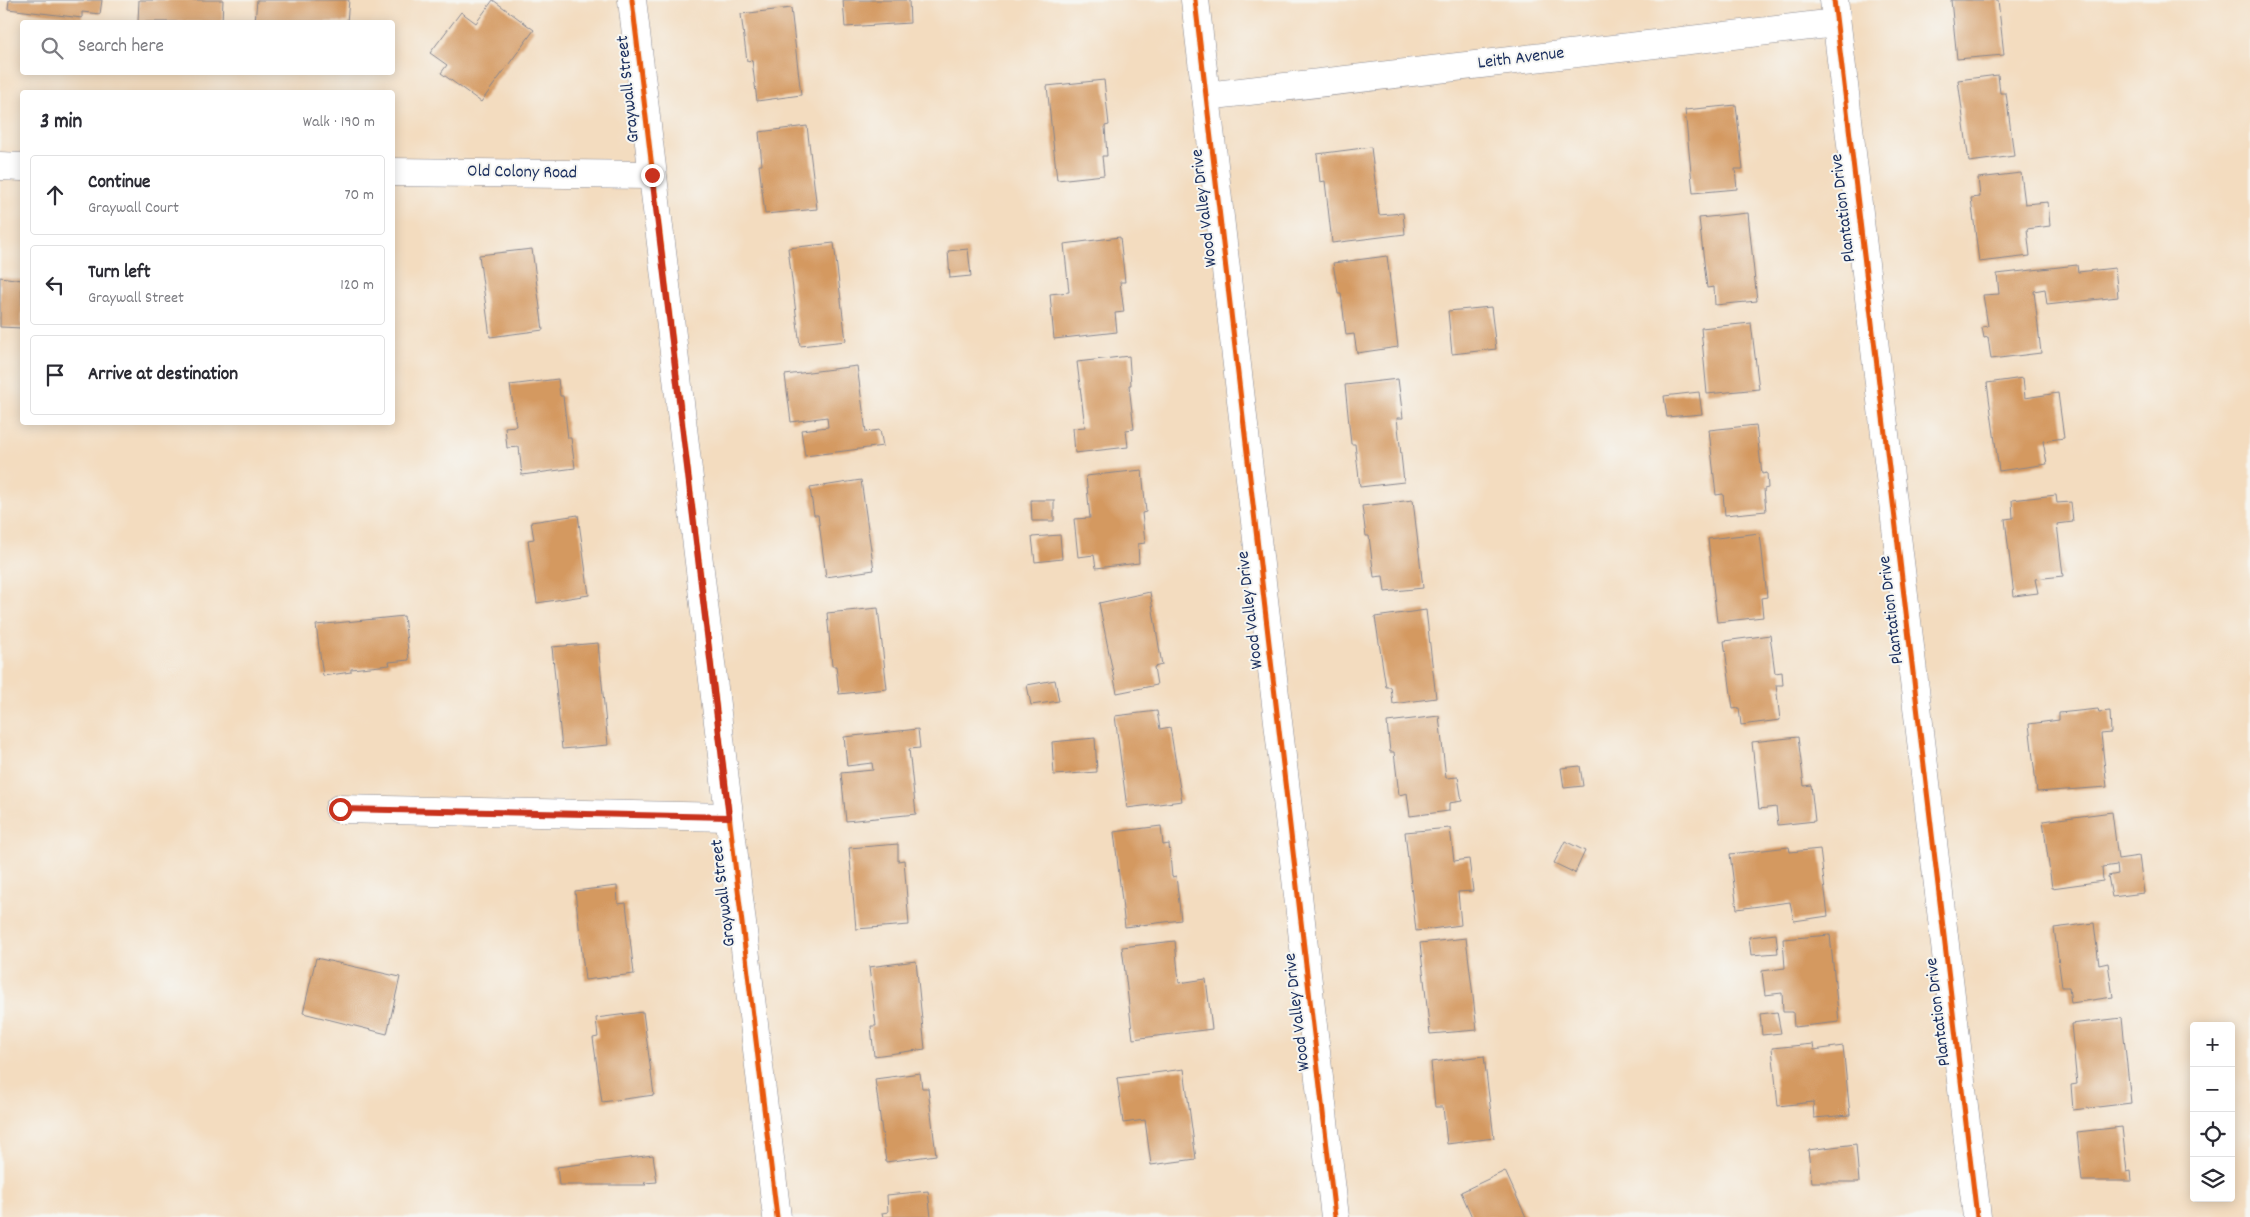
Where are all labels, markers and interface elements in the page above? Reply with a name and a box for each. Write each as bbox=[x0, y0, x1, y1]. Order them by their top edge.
search box bbox=[20, 20, 395, 75]
icon: search bbox=[38, 34, 66, 62]
text: Search here bbox=[78, 34, 164, 61]
street label: Graywall Street bbox=[611, 34, 647, 144]
street label: Leith Avenue bbox=[1476, 41, 1566, 77]
text: 3 min bbox=[40, 108, 82, 138]
text: Walk · 190 m bbox=[303, 111, 375, 134]
street label: Wood Valley Drive bbox=[1185, 148, 1225, 268]
street label: Plantation Drive bbox=[1825, 152, 1863, 264]
street label: Old Colony Road bbox=[467, 160, 577, 186]
route end bbox=[641, 164, 664, 187]
text: Continue bbox=[88, 170, 150, 197]
icon: ahead bbox=[41, 181, 69, 209]
text: 70 m bbox=[344, 184, 374, 207]
text: Graywall Court bbox=[88, 197, 179, 220]
text: Turn left bbox=[88, 260, 151, 287]
icon: left bbox=[41, 271, 69, 299]
text: 120 m bbox=[340, 274, 374, 297]
text: Graywall Street bbox=[88, 287, 184, 310]
icon: arrive bbox=[41, 361, 69, 389]
text: Arrive at destination bbox=[88, 362, 238, 389]
street label: Wood Valley Drive bbox=[1231, 550, 1271, 670]
street label: Plantation Drive bbox=[1873, 554, 1911, 666]
route start bbox=[329, 798, 352, 821]
street label: Graywall Street bbox=[705, 838, 743, 948]
street label: Wood Valley Drive bbox=[1278, 952, 1318, 1072]
street label: Plantation Drive bbox=[1920, 956, 1958, 1068]
map controls bbox=[2190, 1022, 2235, 1202]
button: + bbox=[2190, 1022, 2235, 1067]
button: − bbox=[2190, 1067, 2235, 1112]
button: locate bbox=[2190, 1112, 2235, 1157]
button: layers bbox=[2190, 1157, 2235, 1202]

